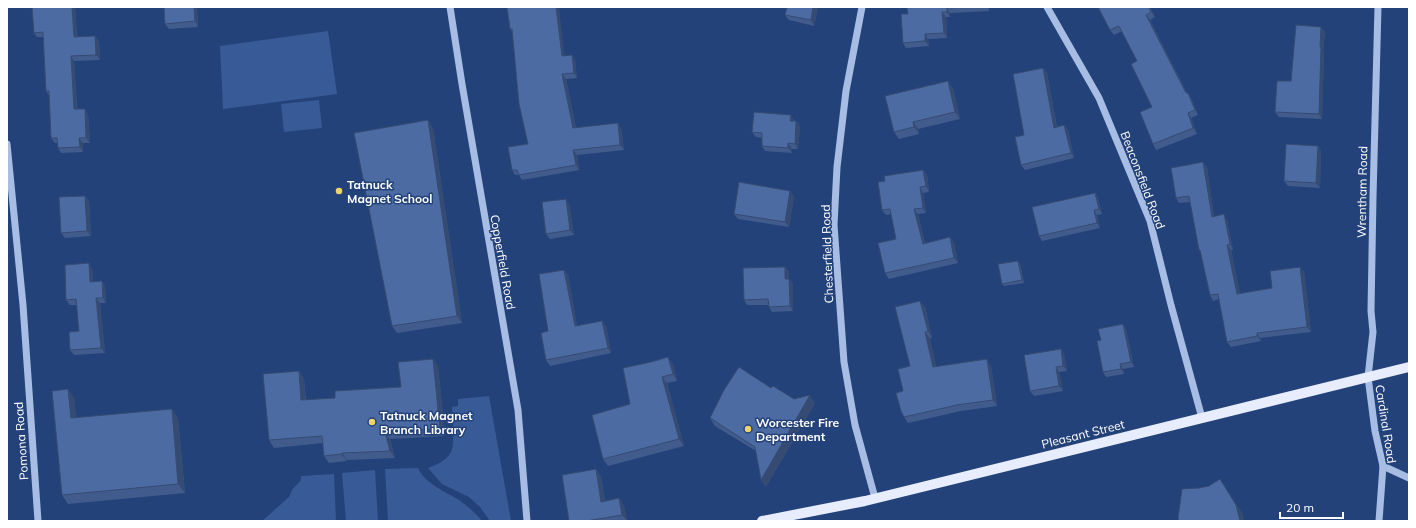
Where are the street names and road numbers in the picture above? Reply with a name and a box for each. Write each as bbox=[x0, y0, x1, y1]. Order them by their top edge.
street label: Beaconsfield Road bbox=[1117, 129, 1169, 231]
street label: Wrentham Road bbox=[1354, 146, 1370, 238]
street label: Chesterfield Road bbox=[818, 204, 836, 304]
street label: Copperfield Road bbox=[487, 213, 519, 311]
street label: Cardinal Road bbox=[1372, 384, 1400, 464]
street label: Pomona Road bbox=[11, 401, 31, 481]
street label: Pleasant Street bbox=[1040, 416, 1126, 452]

